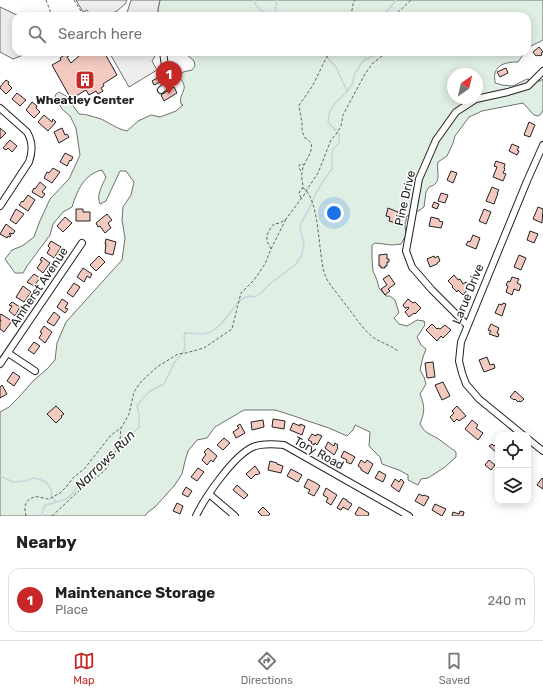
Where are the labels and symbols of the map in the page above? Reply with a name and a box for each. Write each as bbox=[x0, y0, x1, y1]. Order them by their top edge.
pin: 1 bbox=[156, 61, 182, 94]
north arrow bbox=[447, 68, 483, 104]
building icon: Wheatley Center bbox=[74, 69, 96, 91]
place label: Wheatley Center bbox=[36, 93, 135, 107]
street label: Pine Drive bbox=[392, 169, 418, 227]
your location bbox=[324, 203, 344, 223]
street label: Amherst Avenue bbox=[7, 244, 71, 329]
street label: Larue Drive bbox=[450, 262, 487, 326]
water label: Narrows Run bbox=[72, 427, 138, 493]
street label: Tory Road bbox=[292, 434, 346, 472]

